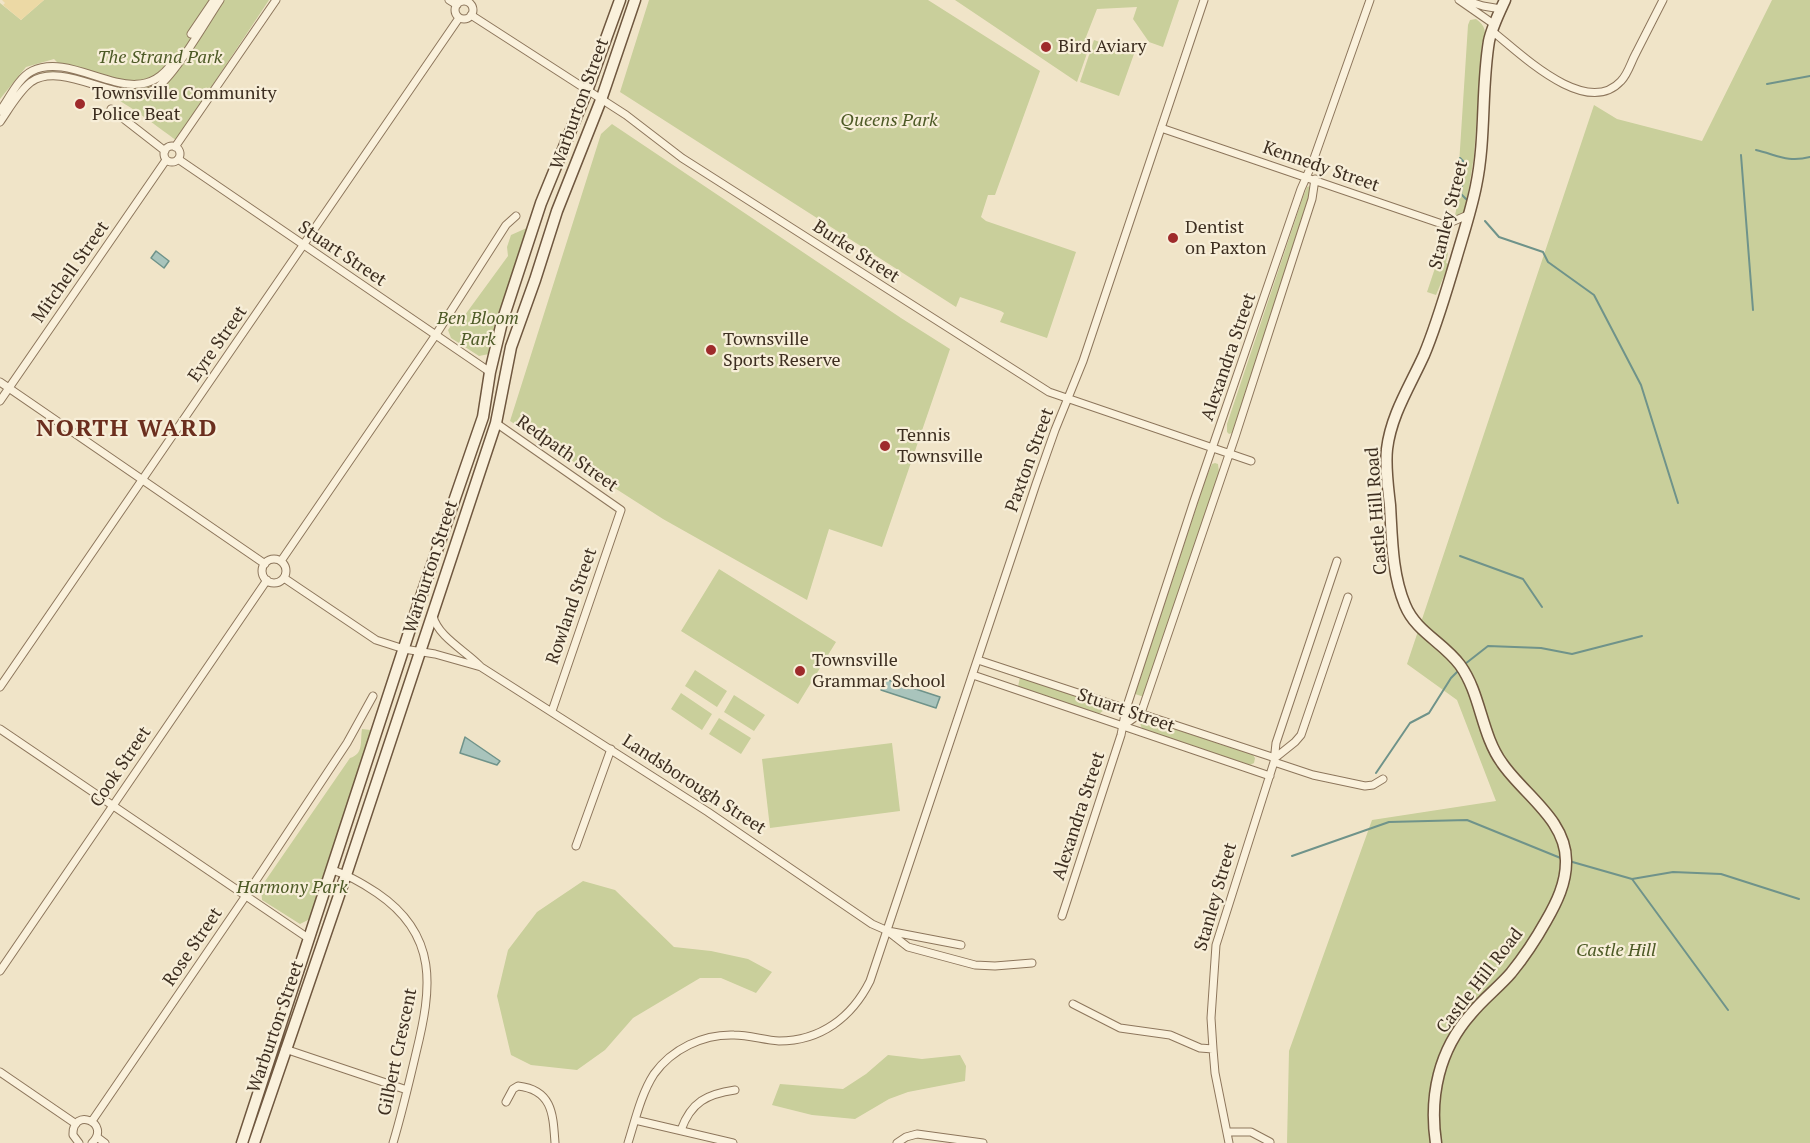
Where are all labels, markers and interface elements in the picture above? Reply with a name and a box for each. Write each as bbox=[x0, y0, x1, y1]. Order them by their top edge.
street label: Warburton Street bbox=[546, 35, 614, 173]
place label: Bird Aviary bbox=[1058, 36, 1147, 58]
marker: Bird Aviary bbox=[1039, 40, 1053, 54]
park label: The Strand Park bbox=[98, 47, 222, 69]
place label: Townsville Community Police Beat bbox=[92, 83, 277, 125]
marker: Townsville Community Police Beat bbox=[73, 97, 87, 111]
park label: Queens Park bbox=[840, 110, 938, 132]
street label: Kennedy Street bbox=[1260, 137, 1382, 197]
street label: Stanley Street bbox=[1425, 158, 1473, 272]
street label: Burke Street bbox=[809, 216, 903, 288]
street label: Mitchell Street bbox=[28, 217, 114, 327]
street label: Stuart Street bbox=[294, 217, 390, 291]
place label: Dentist on Paxton bbox=[1185, 217, 1266, 260]
marker: Dentist on Paxton bbox=[1166, 231, 1180, 245]
street label: Alexandra Street bbox=[1197, 290, 1261, 424]
street label: Eyre Street bbox=[184, 302, 252, 386]
park label: Ben Bloom Park bbox=[437, 308, 519, 350]
place label: Townsville Sports Reserve bbox=[723, 329, 841, 372]
marker: Townsville Sports Reserve bbox=[704, 343, 718, 357]
street label: Paxton Street bbox=[1001, 405, 1059, 515]
street label: Redpath Street bbox=[512, 411, 622, 497]
district label: NORTH WARD bbox=[36, 415, 218, 443]
place label: Tennis Townsville bbox=[897, 425, 983, 468]
marker: Tennis Townsville bbox=[878, 439, 892, 453]
street label: Castle Hill Road bbox=[1362, 446, 1392, 576]
street label: Warburton Street bbox=[399, 498, 463, 636]
street label: Rowland Street bbox=[542, 545, 602, 667]
place label: Townsville Grammar School bbox=[812, 650, 946, 692]
marker: Townsville Grammar School bbox=[793, 664, 807, 678]
street label: Stuart Street bbox=[1074, 684, 1178, 738]
street label: Cook Street bbox=[86, 723, 156, 811]
street label: Landsborough Street bbox=[618, 731, 770, 839]
street label: Alexandra Street bbox=[1048, 749, 1110, 883]
street label: Stanley Street bbox=[1190, 840, 1242, 954]
park label: Harmony Park bbox=[236, 877, 348, 899]
street label: Rose Street bbox=[159, 904, 227, 990]
street label: Castle Hill Road bbox=[1432, 924, 1528, 1038]
park label: Castle Hill bbox=[1576, 940, 1656, 962]
street label: Warburton Street bbox=[243, 958, 309, 1096]
street label: Gilbert Crescent bbox=[374, 986, 422, 1118]

